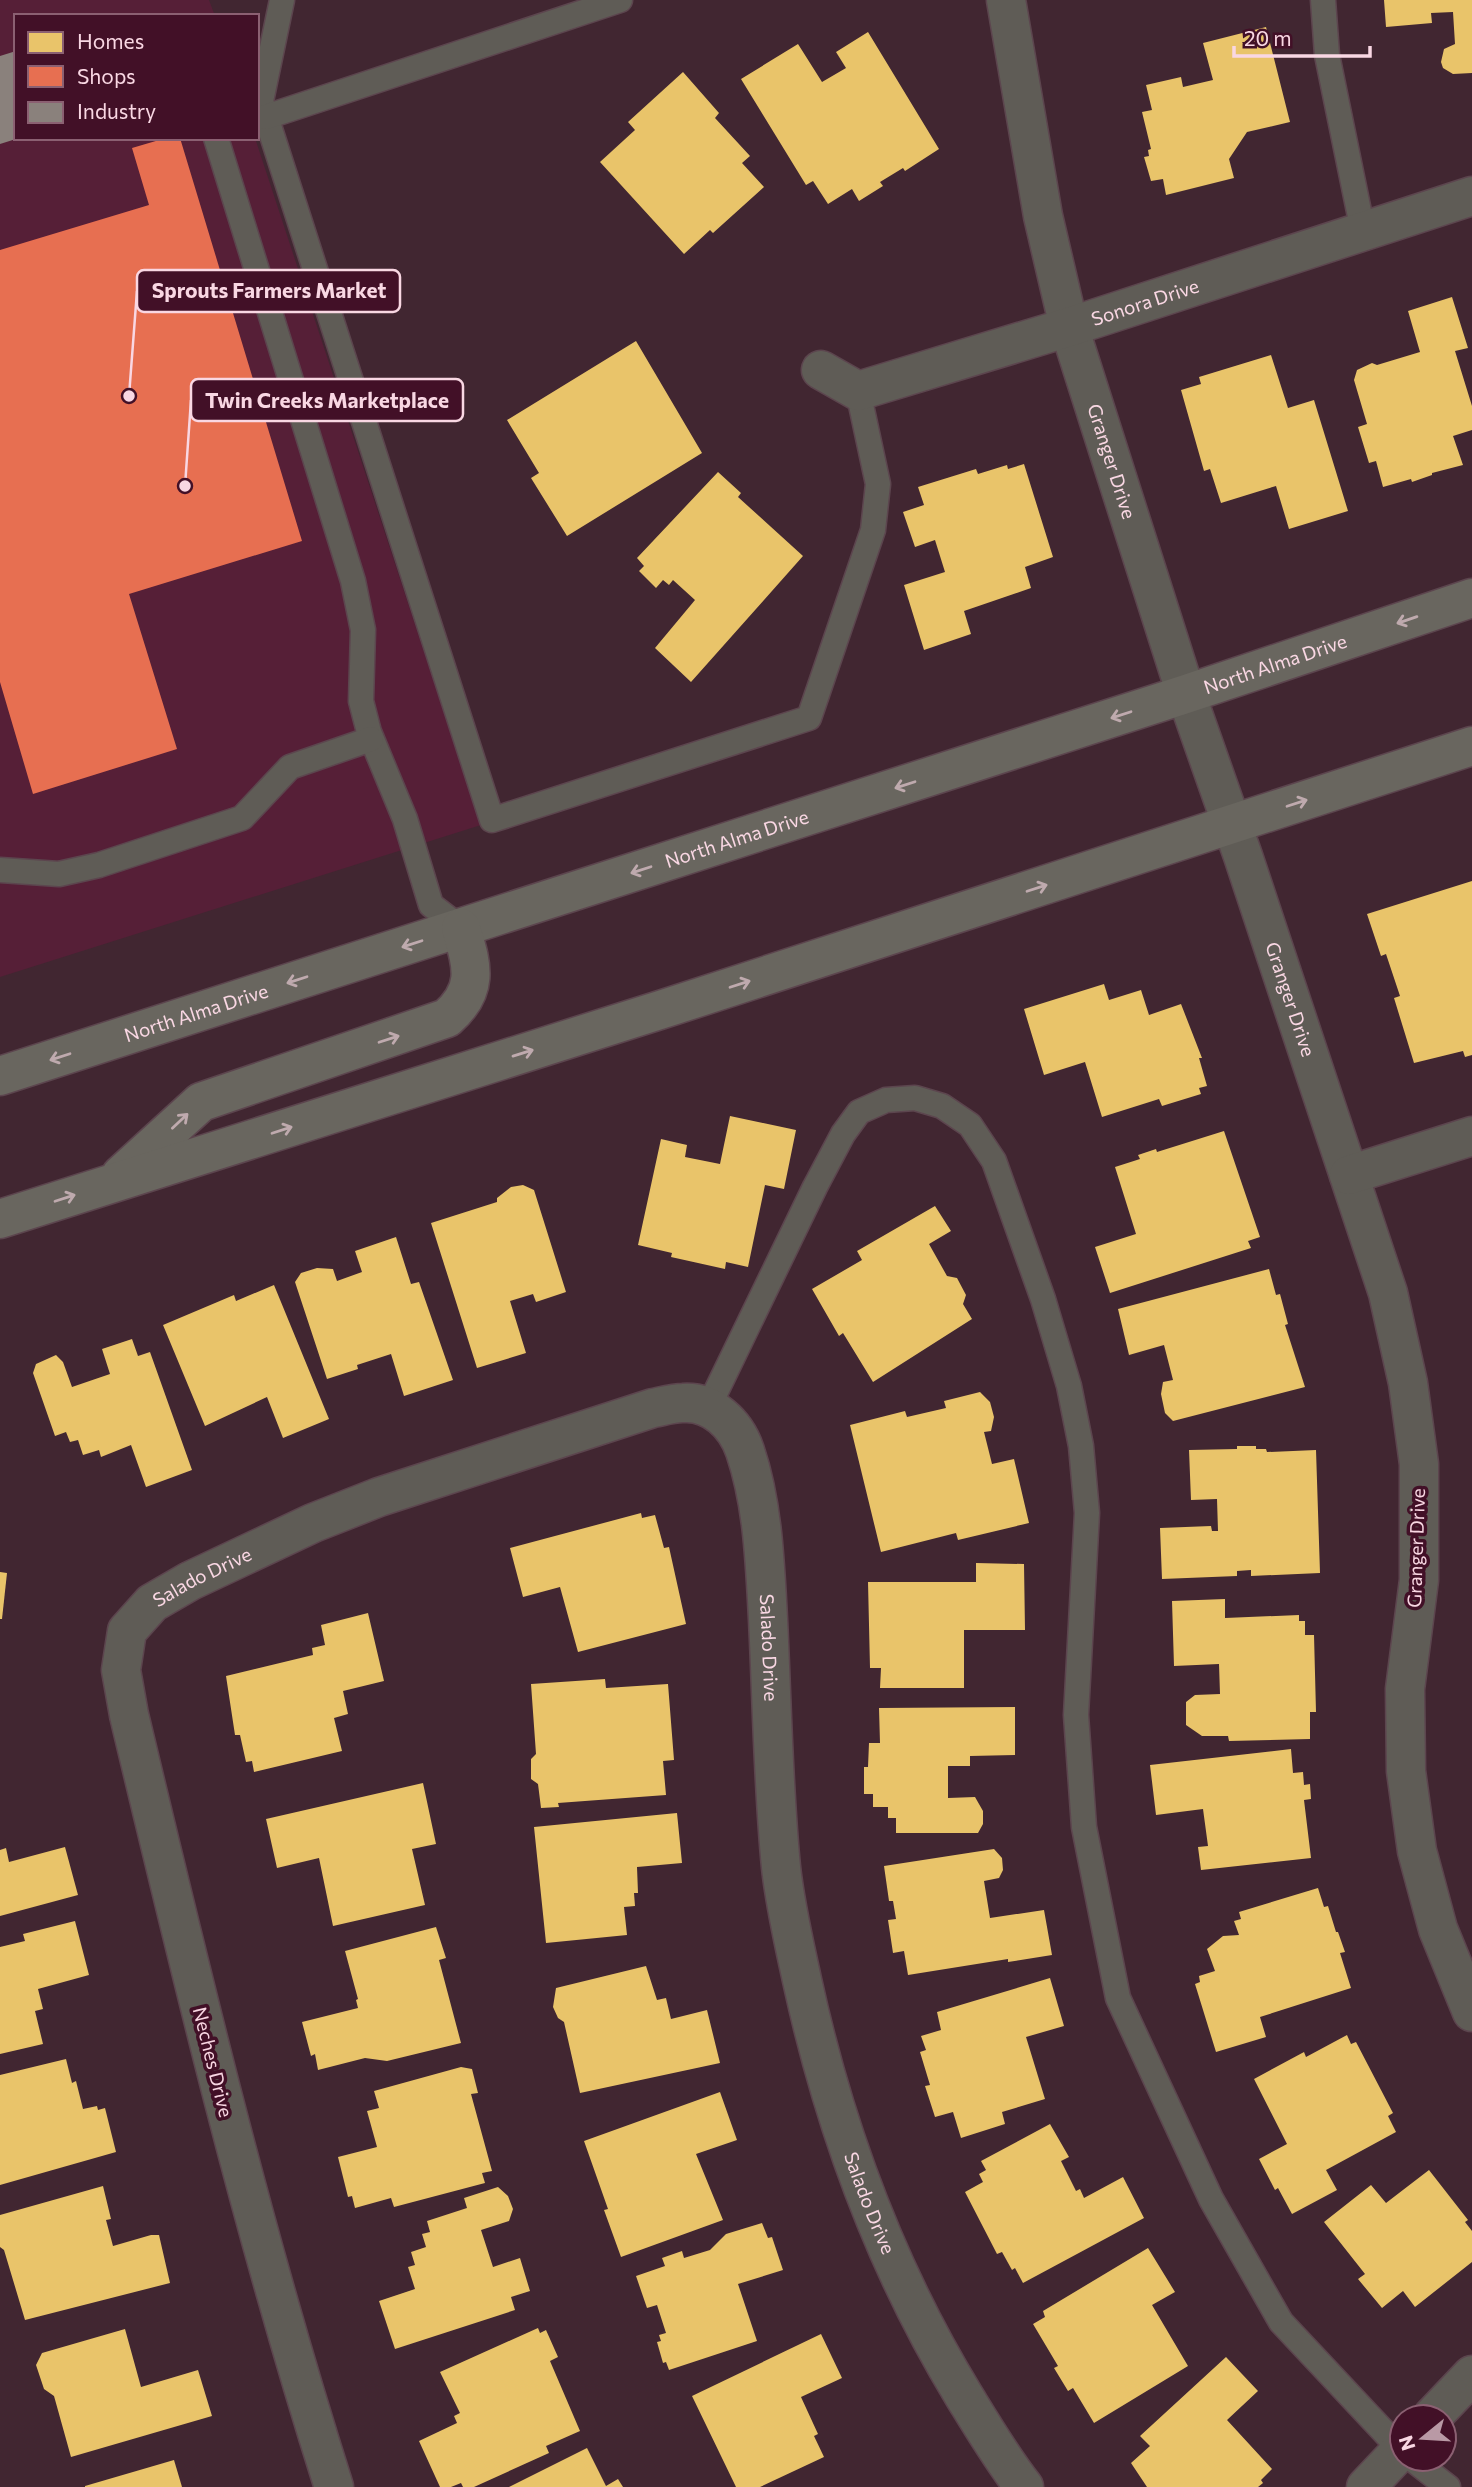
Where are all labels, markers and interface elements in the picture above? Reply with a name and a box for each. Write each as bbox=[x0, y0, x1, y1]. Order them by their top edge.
legend bbox=[14, 14, 259, 140]
scale bar bbox=[1234, 14, 1370, 58]
text: 20 m bbox=[1244, 25, 1292, 50]
text: Homes bbox=[77, 28, 144, 53]
text: Shops bbox=[77, 63, 136, 88]
text: Industry bbox=[77, 98, 156, 123]
callout: Sprouts Farmers Market bbox=[137, 270, 400, 312]
street label: Sonora Drive bbox=[1088, 274, 1202, 330]
text: Sprouts Farmers Market bbox=[152, 277, 386, 302]
callout: Twin Creeks Marketplace bbox=[191, 379, 463, 421]
text: Twin Creeks Marketplace bbox=[205, 387, 449, 412]
street label: Granger Drive bbox=[1083, 401, 1141, 521]
one-way arrow bbox=[1397, 615, 1419, 627]
street label: North Alma Drive bbox=[1200, 629, 1350, 698]
one-way arrow bbox=[1110, 710, 1132, 723]
one-way arrow bbox=[894, 780, 916, 793]
one-way arrow bbox=[1286, 796, 1308, 808]
street label: North Alma Drive bbox=[662, 804, 811, 872]
one-way arrow bbox=[631, 865, 653, 877]
one-way arrow bbox=[1025, 881, 1047, 893]
one-way arrow bbox=[401, 938, 423, 951]
street label: Granger Drive bbox=[1261, 939, 1321, 1059]
one-way arrow bbox=[287, 975, 309, 988]
one-way arrow bbox=[729, 977, 751, 990]
street label: North Alma Drive bbox=[121, 978, 271, 1046]
one-way arrow bbox=[378, 1031, 400, 1044]
one-way arrow bbox=[512, 1046, 534, 1059]
one-way arrow bbox=[49, 1051, 71, 1064]
one-way arrow bbox=[171, 1113, 189, 1129]
one-way arrow bbox=[271, 1122, 293, 1135]
one-way arrow bbox=[54, 1191, 76, 1204]
street label: Granger Drive bbox=[1402, 1488, 1429, 1608]
street label: Salado Drive bbox=[148, 1542, 255, 1611]
street label: Salado Drive bbox=[756, 1593, 783, 1702]
street label: Neches Drive bbox=[189, 2004, 238, 2119]
street label: Salado Drive bbox=[840, 2149, 901, 2257]
north arrow bbox=[1388, 2403, 1458, 2473]
text: N bbox=[1393, 2433, 1419, 2454]

